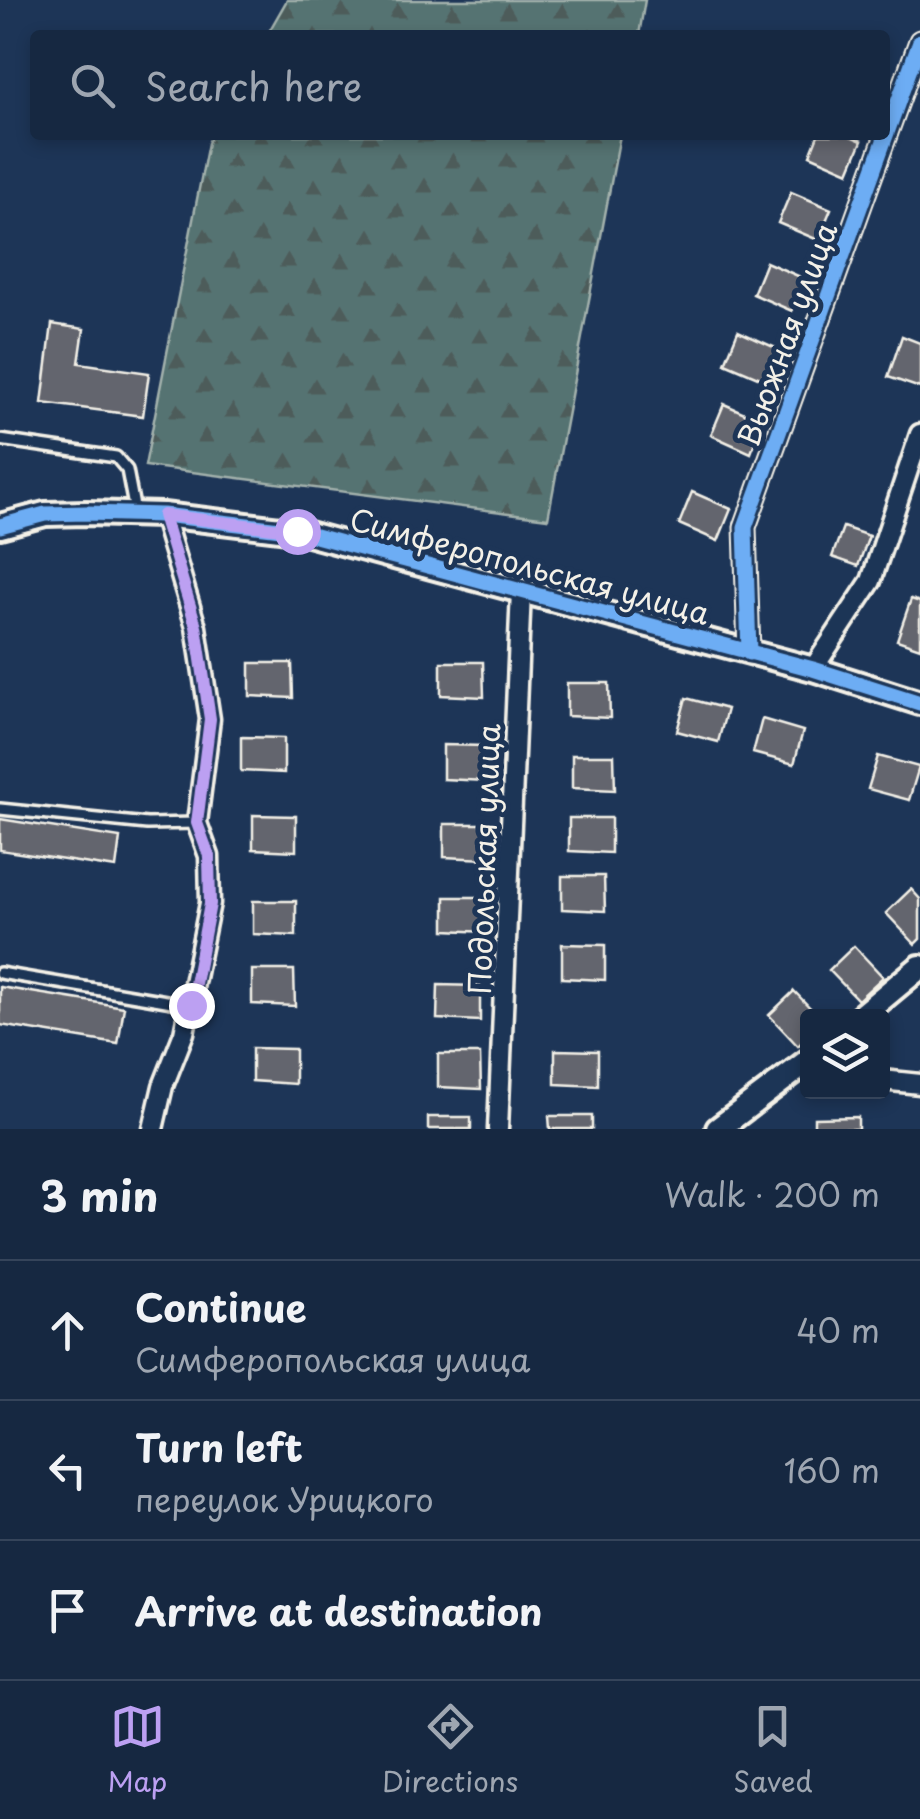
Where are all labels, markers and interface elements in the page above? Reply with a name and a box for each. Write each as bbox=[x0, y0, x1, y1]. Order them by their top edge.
search box bbox=[30, 30, 890, 140]
text: Search here bbox=[145, 57, 362, 114]
icon: search bbox=[65, 58, 120, 113]
street label: Вьюжная улица bbox=[725, 216, 847, 452]
street label: Симферопольская улица bbox=[345, 495, 715, 635]
route start bbox=[275, 509, 321, 555]
street label: Подольская улица bbox=[456, 723, 510, 995]
route end bbox=[169, 983, 215, 1029]
map controls bbox=[800, 1009, 890, 1099]
button: layers bbox=[800, 1009, 890, 1099]
text: 3 min bbox=[40, 1163, 158, 1226]
text: Walk · 200 m bbox=[665, 1170, 880, 1218]
text: Continue bbox=[135, 1278, 306, 1335]
icon: ahead bbox=[40, 1303, 95, 1358]
text: 40 m bbox=[796, 1306, 880, 1354]
text: Симферопольская улица bbox=[135, 1335, 530, 1383]
text: Turn left bbox=[135, 1418, 303, 1475]
icon: left bbox=[40, 1443, 95, 1498]
text: 160 m bbox=[784, 1446, 880, 1494]
text: переулок Урицкого bbox=[135, 1475, 434, 1523]
text: Arrive at destination bbox=[135, 1582, 543, 1639]
icon: arrive bbox=[40, 1583, 95, 1638]
tab: Map bbox=[107, 1699, 167, 1802]
tab: Directions bbox=[382, 1699, 518, 1802]
tab: Saved bbox=[733, 1699, 813, 1802]

